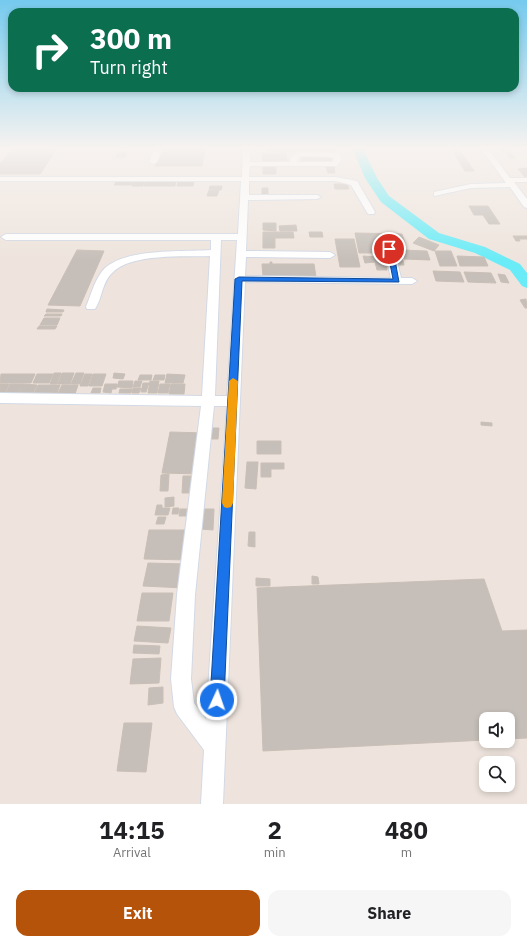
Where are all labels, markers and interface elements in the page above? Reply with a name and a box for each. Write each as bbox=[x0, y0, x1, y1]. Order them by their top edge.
text: 300 m bbox=[90, 20, 172, 57]
icon: right bbox=[24, 24, 76, 76]
text: Turn right bbox=[90, 56, 168, 79]
pin bbox=[372, 232, 406, 266]
icon: arrive bbox=[378, 238, 400, 260]
position arrow bbox=[196, 679, 238, 721]
map controls bbox=[479, 712, 515, 792]
button: sound bbox=[479, 712, 515, 748]
button: search bbox=[479, 756, 515, 792]
text: 14:15 bbox=[99, 814, 165, 846]
text: 2 bbox=[267, 814, 282, 846]
text: 480 bbox=[385, 814, 428, 846]
text: Arrival bbox=[113, 844, 151, 861]
text: min bbox=[264, 844, 286, 861]
text: m bbox=[401, 844, 412, 861]
button: Exit bbox=[16, 890, 260, 936]
button: Share bbox=[268, 890, 511, 936]

